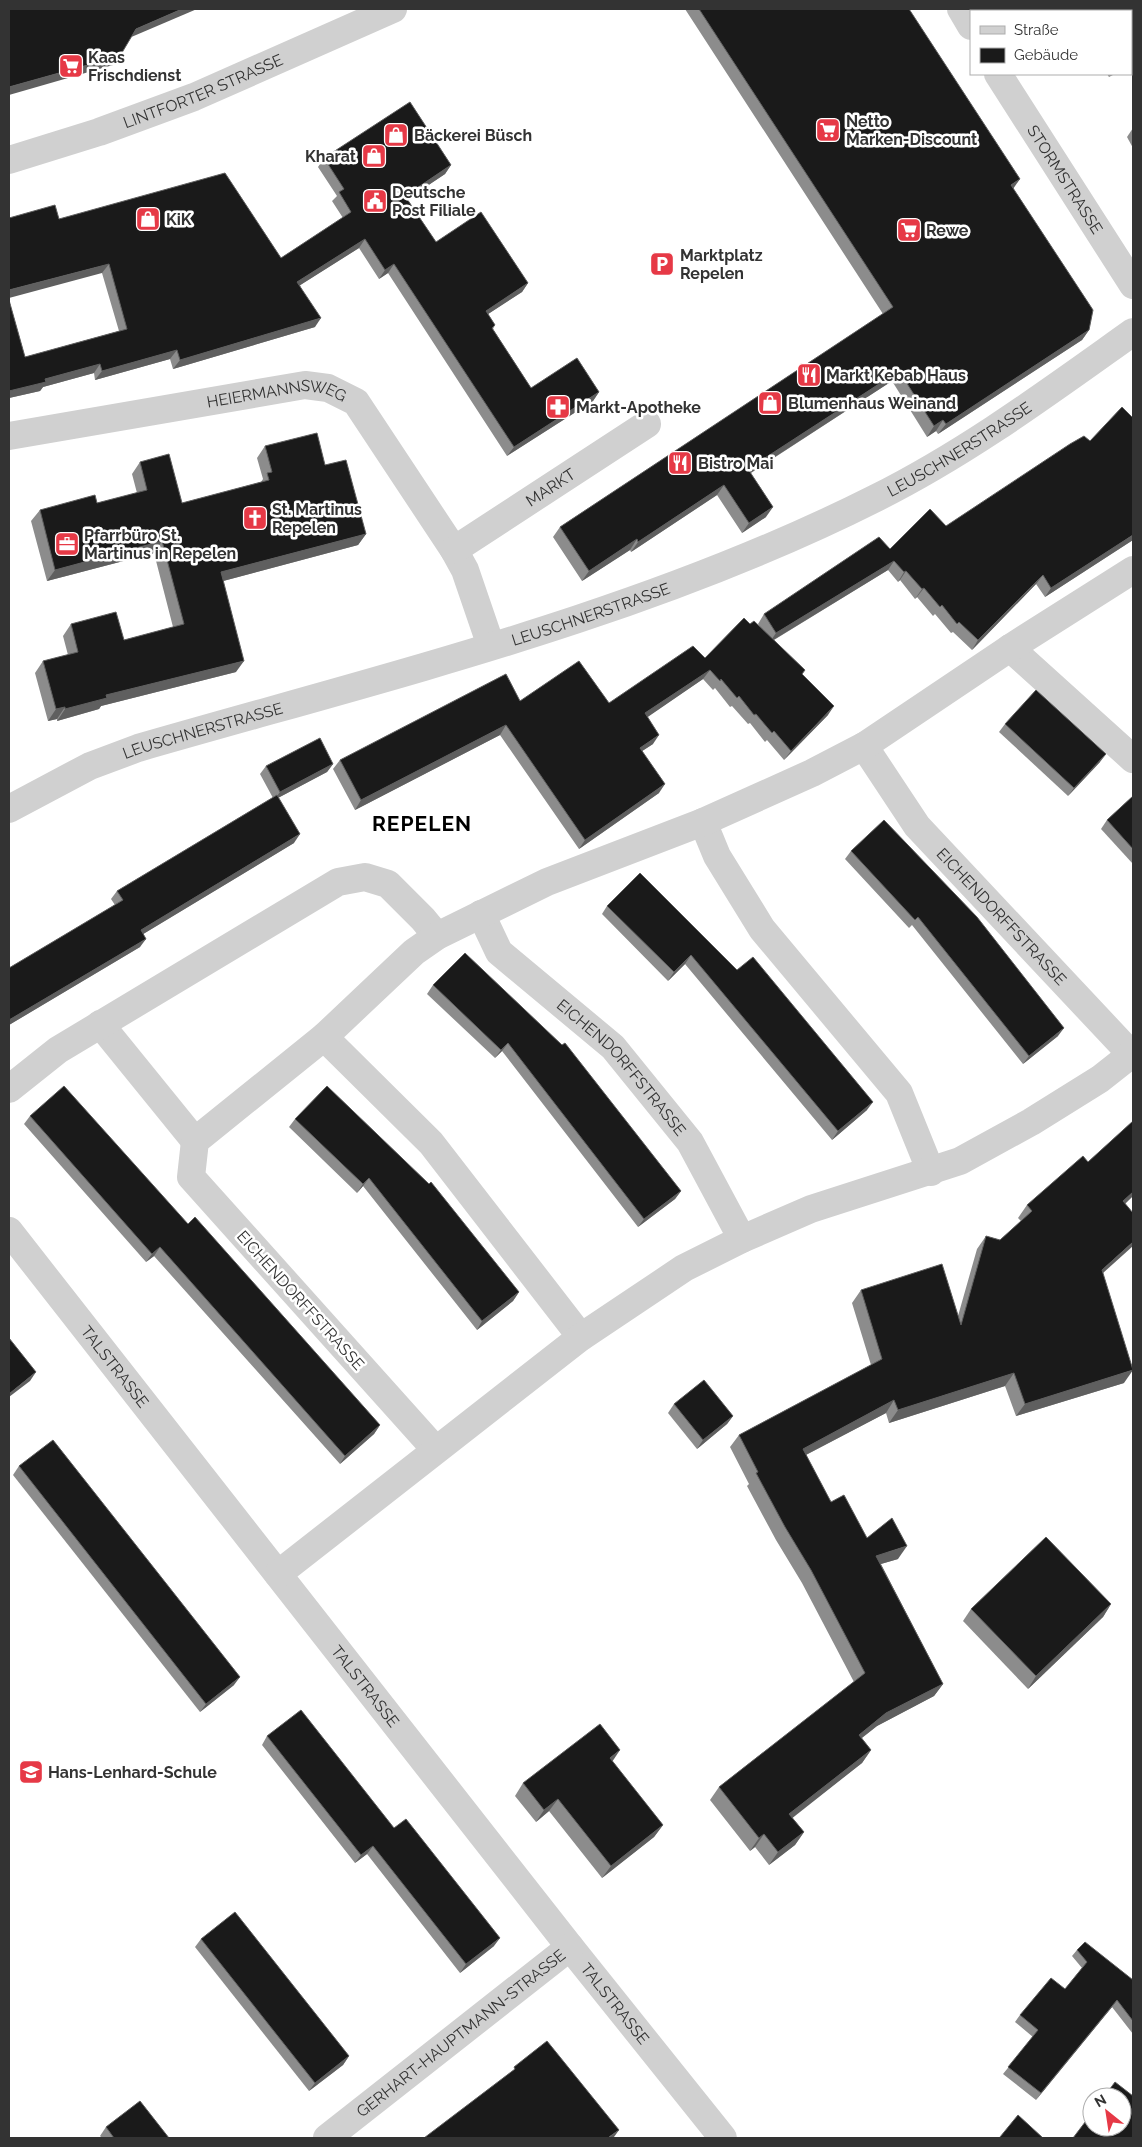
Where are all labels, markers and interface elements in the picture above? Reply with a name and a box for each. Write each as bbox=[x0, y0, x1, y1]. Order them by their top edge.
legend bbox=[970, 10, 1132, 75]
text: Straße bbox=[1014, 21, 1059, 39]
text: Gebäude bbox=[1014, 46, 1078, 64]
place label: Kaas Frischdienst bbox=[88, 48, 181, 85]
street label: LINTFORTER STRASSE bbox=[121, 50, 286, 132]
supermarket icon: Kaas Frischdienst bbox=[58, 53, 84, 79]
place label: Netto Marken-Discount bbox=[846, 112, 977, 149]
supermarket icon: Netto Marken-Discount bbox=[815, 117, 841, 143]
shop icon: Bäckerei Büsch bbox=[383, 122, 409, 148]
street label: STORMSTRASSE bbox=[1023, 122, 1107, 238]
place label: Bäckerei Büsch bbox=[414, 126, 532, 145]
shop icon: Kharat bbox=[361, 143, 387, 169]
place label: Kharat bbox=[305, 147, 356, 166]
place label: Deutsche Post Filiale bbox=[392, 183, 476, 220]
public building icon: Deutsche Post Filiale bbox=[362, 188, 388, 214]
shop icon: KiK bbox=[135, 206, 161, 232]
place label: KiK bbox=[166, 210, 192, 229]
supermarket icon: Rewe bbox=[896, 217, 922, 243]
place label: Rewe bbox=[926, 221, 969, 240]
place label: Marktplatz Repelen bbox=[680, 246, 763, 283]
parking icon: Marktplatz Repelen bbox=[649, 251, 675, 277]
restaurant icon: Markt Kebab Haus bbox=[796, 362, 822, 388]
place label: Markt Kebab Haus bbox=[826, 366, 966, 385]
street label: HEIERMANNSWEG bbox=[205, 376, 350, 412]
shop icon: Blumenhaus Weinand bbox=[757, 390, 783, 416]
pharmacy icon: Markt-Apotheke bbox=[545, 394, 571, 420]
place label: Blumenhaus Weinand bbox=[788, 394, 956, 413]
place label: Markt-Apotheke bbox=[576, 398, 701, 417]
street label: LEUSCHNERSTRASSE bbox=[884, 398, 1035, 501]
restaurant icon: Bistro Mai bbox=[667, 450, 693, 476]
place label: Bistro Mai bbox=[698, 454, 774, 473]
street label: MARKT bbox=[522, 464, 579, 511]
place label: St. Martinus Repelen bbox=[272, 500, 362, 537]
church icon: St. Martinus Repelen bbox=[242, 505, 268, 531]
place label: Pfarrbüro St. Martinus in Repelen bbox=[84, 526, 236, 563]
office icon: Pfarrbüro St. Martinus in Repelen bbox=[54, 531, 80, 557]
street label: LEUSCHNERSTRASSE bbox=[509, 579, 673, 650]
street label: LEUSCHNERSTRASSE bbox=[120, 698, 285, 763]
district label: REPELEN bbox=[372, 811, 472, 836]
street label: EICHENDORFFSTRASSE bbox=[933, 844, 1071, 989]
street label: EICHENDORFFSTRASSE bbox=[553, 995, 690, 1140]
street label: EICHENDORFFSTRASSE bbox=[233, 1227, 368, 1374]
street label: TALSTRASSE bbox=[77, 1322, 153, 1412]
street label: TALSTRASSE bbox=[327, 1642, 403, 1731]
school or university icon: Hans-Lenhard-Schule bbox=[18, 1759, 44, 1785]
place label: Hans-Lenhard-Schule bbox=[48, 1763, 217, 1782]
street label: GERHART-HAUPTMANN-STRASSE bbox=[353, 1945, 569, 2121]
street label: TALSTRASSE bbox=[577, 1959, 653, 2048]
north arrow bbox=[1082, 2087, 1132, 2137]
text: N bbox=[1092, 2091, 1109, 2110]

